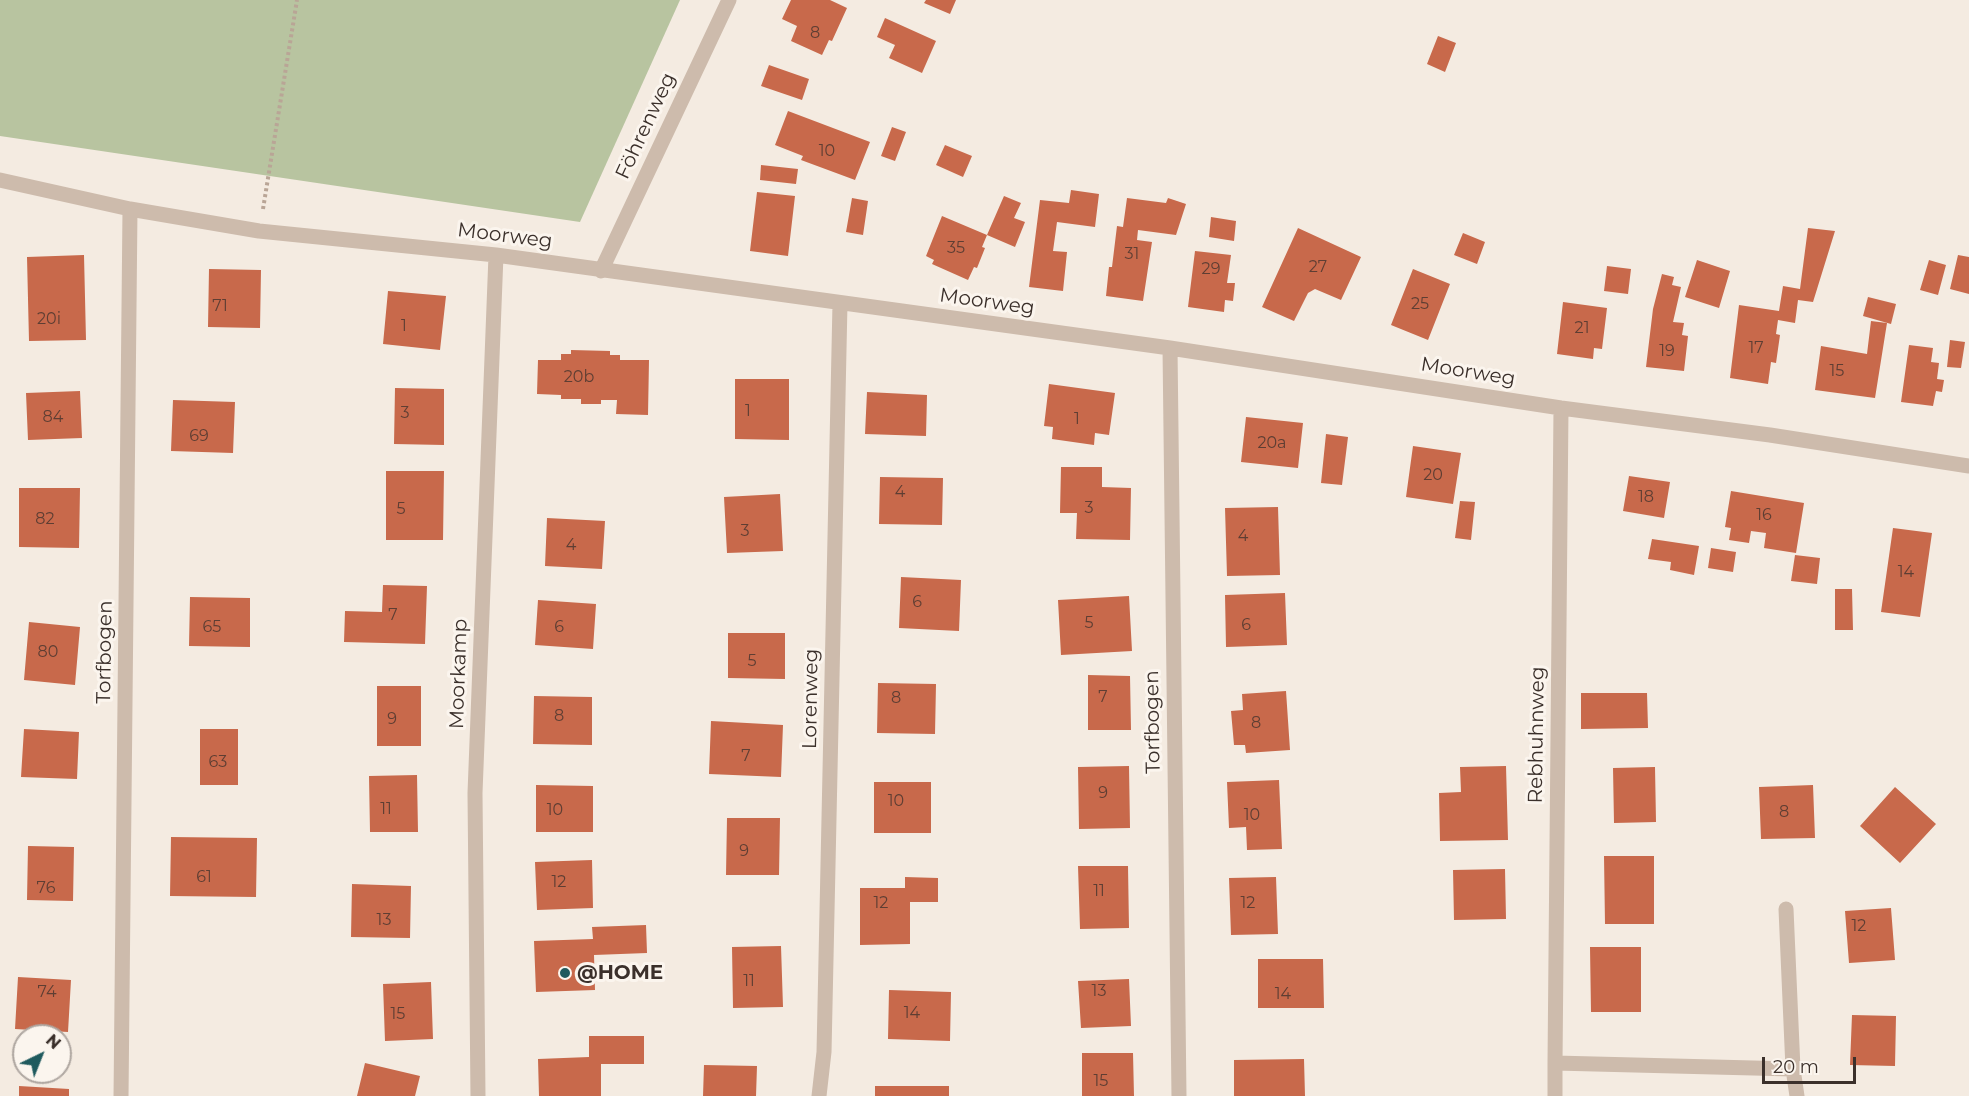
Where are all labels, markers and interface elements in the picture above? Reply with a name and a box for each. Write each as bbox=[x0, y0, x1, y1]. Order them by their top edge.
house number: 8 bbox=[810, 23, 820, 43]
street label: Föhrenweg bbox=[611, 69, 681, 183]
house number: 10 bbox=[819, 141, 835, 161]
street label: Moorweg bbox=[456, 218, 554, 254]
house number: 35 bbox=[947, 238, 965, 258]
house number: 31 bbox=[1125, 244, 1139, 264]
house number: 27 bbox=[1309, 257, 1327, 277]
house number: 29 bbox=[1202, 259, 1220, 279]
street label: Moorweg bbox=[938, 283, 1036, 321]
house number: 25 bbox=[1411, 294, 1429, 314]
house number: 71 bbox=[212, 296, 228, 316]
house number: 20i bbox=[37, 309, 61, 329]
house number: 1 bbox=[401, 316, 407, 336]
house number: 21 bbox=[1575, 318, 1589, 338]
house number: 17 bbox=[1748, 338, 1764, 358]
house number: 19 bbox=[1659, 341, 1675, 361]
street label: Moorweg bbox=[1419, 353, 1517, 391]
house number: 15 bbox=[1830, 361, 1844, 381]
house number: 20b bbox=[564, 367, 594, 387]
house number: 1 bbox=[745, 401, 751, 421]
house number: 3 bbox=[400, 403, 410, 423]
house number: 84 bbox=[43, 407, 63, 427]
house number: 1 bbox=[1074, 409, 1080, 429]
house number: 69 bbox=[189, 426, 209, 446]
house number: 20a bbox=[1257, 433, 1287, 453]
house number: 20 bbox=[1423, 465, 1443, 485]
house number: 4 bbox=[895, 482, 905, 502]
house number: 18 bbox=[1638, 487, 1654, 507]
house number: 3 bbox=[1084, 498, 1094, 518]
house number: 5 bbox=[396, 499, 406, 519]
house number: 16 bbox=[1756, 505, 1772, 525]
house number: 82 bbox=[35, 509, 55, 529]
house number: 3 bbox=[740, 521, 750, 541]
house number: 4 bbox=[1238, 526, 1248, 546]
house number: 4 bbox=[566, 535, 576, 555]
house number: 14 bbox=[1898, 562, 1914, 582]
house number: 6 bbox=[912, 592, 922, 612]
street label: Torfbogen bbox=[92, 600, 118, 704]
house number: 7 bbox=[388, 605, 398, 625]
house number: 5 bbox=[1084, 613, 1094, 633]
house number: 6 bbox=[1241, 615, 1251, 635]
house number: 65 bbox=[203, 617, 221, 637]
house number: 6 bbox=[554, 617, 564, 637]
street label: Moorkamp bbox=[445, 618, 473, 730]
house number: 80 bbox=[38, 642, 58, 662]
street label: Lorenweg bbox=[798, 649, 824, 749]
house number: 5 bbox=[747, 651, 757, 671]
street label: Rebhuhnweg bbox=[1524, 666, 1550, 804]
street label: Torfbogen bbox=[1140, 670, 1166, 774]
house number: 7 bbox=[1098, 687, 1108, 707]
house number: 8 bbox=[891, 688, 901, 708]
house number: 8 bbox=[554, 706, 564, 726]
house number: 9 bbox=[387, 709, 397, 729]
house number: 8 bbox=[1251, 713, 1261, 733]
house number: 7 bbox=[741, 746, 751, 766]
house number: 63 bbox=[209, 752, 227, 772]
house number: 9 bbox=[1098, 783, 1108, 803]
house number: 10 bbox=[888, 791, 904, 811]
house number: 11 bbox=[380, 799, 392, 819]
house number: 10 bbox=[547, 800, 563, 820]
house number: 8 bbox=[1779, 802, 1789, 822]
house number: 10 bbox=[1244, 805, 1260, 825]
house number: 9 bbox=[739, 841, 749, 861]
house number: 61 bbox=[196, 867, 212, 887]
house number: 12 bbox=[552, 872, 566, 892]
house number: 76 bbox=[37, 878, 55, 898]
house number: 11 bbox=[1093, 881, 1105, 901]
house number: 12 bbox=[874, 893, 888, 913]
house number: 12 bbox=[1241, 893, 1255, 913]
house number: 13 bbox=[377, 910, 391, 930]
house number: 12 bbox=[1852, 916, 1866, 936]
place label: @HOME bbox=[577, 961, 663, 985]
marker: @HOME bbox=[558, 966, 572, 980]
house number: 11 bbox=[743, 971, 755, 991]
house number: 13 bbox=[1092, 981, 1106, 1001]
house number: 74 bbox=[38, 982, 56, 1002]
house number: 14 bbox=[1275, 984, 1291, 1004]
house number: 14 bbox=[904, 1003, 920, 1023]
house number: 15 bbox=[391, 1004, 405, 1024]
north arrow bbox=[12, 1024, 72, 1084]
text: N bbox=[42, 1031, 64, 1053]
scale bar bbox=[1765, 1045, 1860, 1083]
text: 20 m bbox=[1773, 1056, 1819, 1078]
house number: 15 bbox=[1094, 1071, 1108, 1091]

